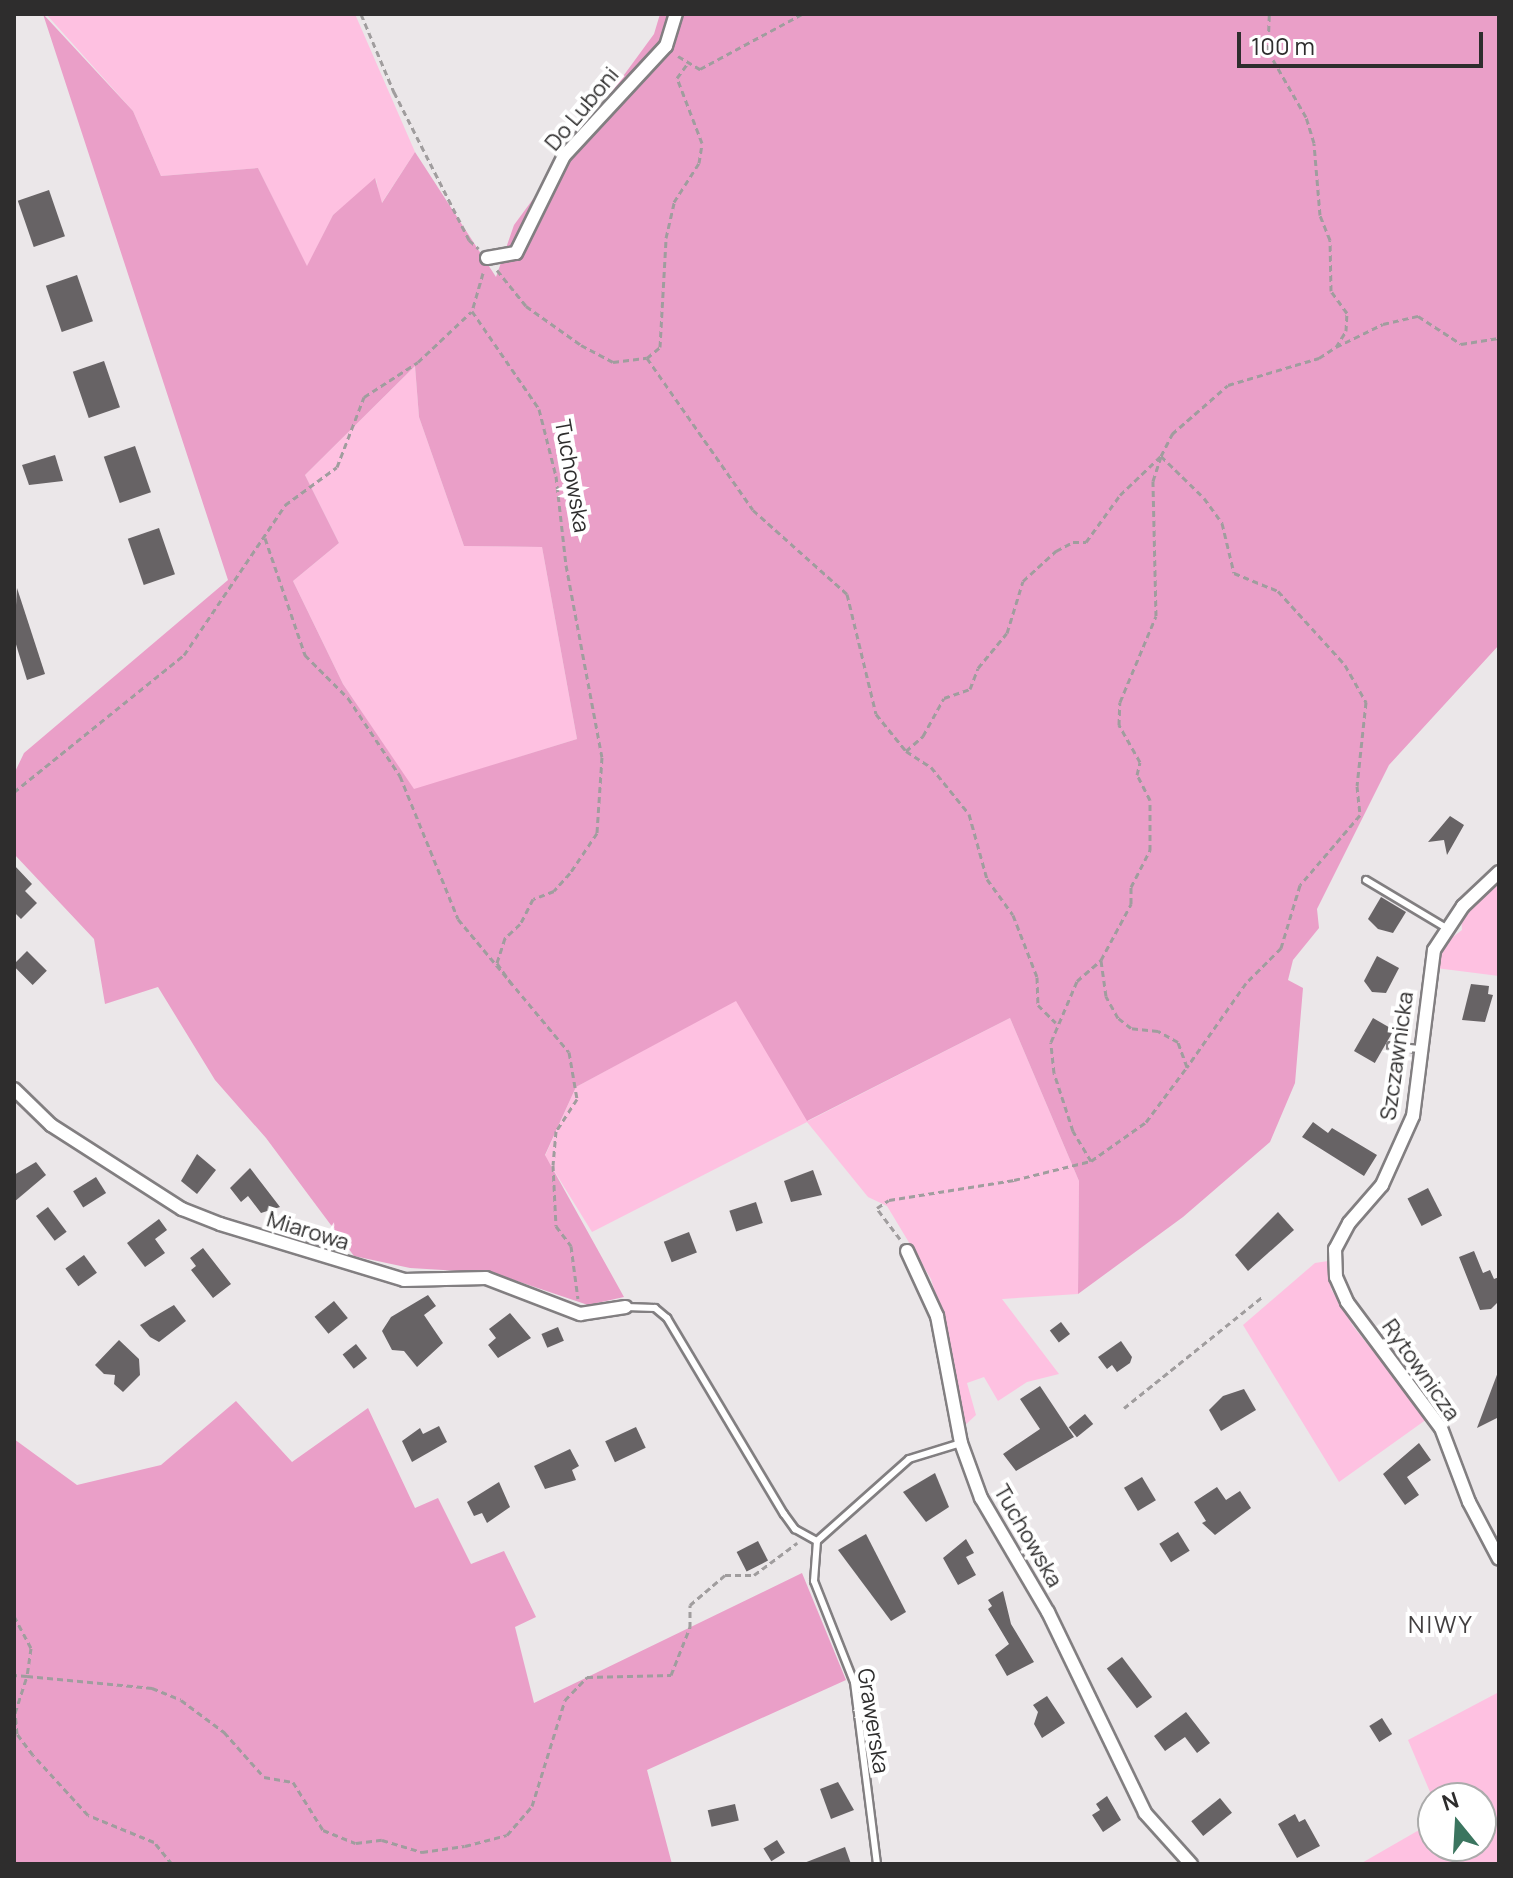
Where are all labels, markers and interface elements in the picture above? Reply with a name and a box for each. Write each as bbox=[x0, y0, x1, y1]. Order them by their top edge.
scale bar bbox=[1241, 16, 1487, 66]
text: 100 m bbox=[1251, 29, 1315, 62]
street label: Do Luboni bbox=[540, 62, 624, 156]
street label: Tuchowska bbox=[549, 418, 595, 534]
street label: Szczawnicka bbox=[1375, 990, 1419, 1122]
street label: Miarowa bbox=[264, 1206, 352, 1256]
street label: Rytownicza bbox=[1376, 1314, 1466, 1426]
street label: Tuchowska bbox=[988, 1480, 1068, 1592]
district label: NIWY bbox=[1408, 1610, 1474, 1638]
street label: Grawerska bbox=[852, 1666, 894, 1776]
north arrow bbox=[1417, 1782, 1497, 1862]
text: N bbox=[1438, 1784, 1462, 1818]

